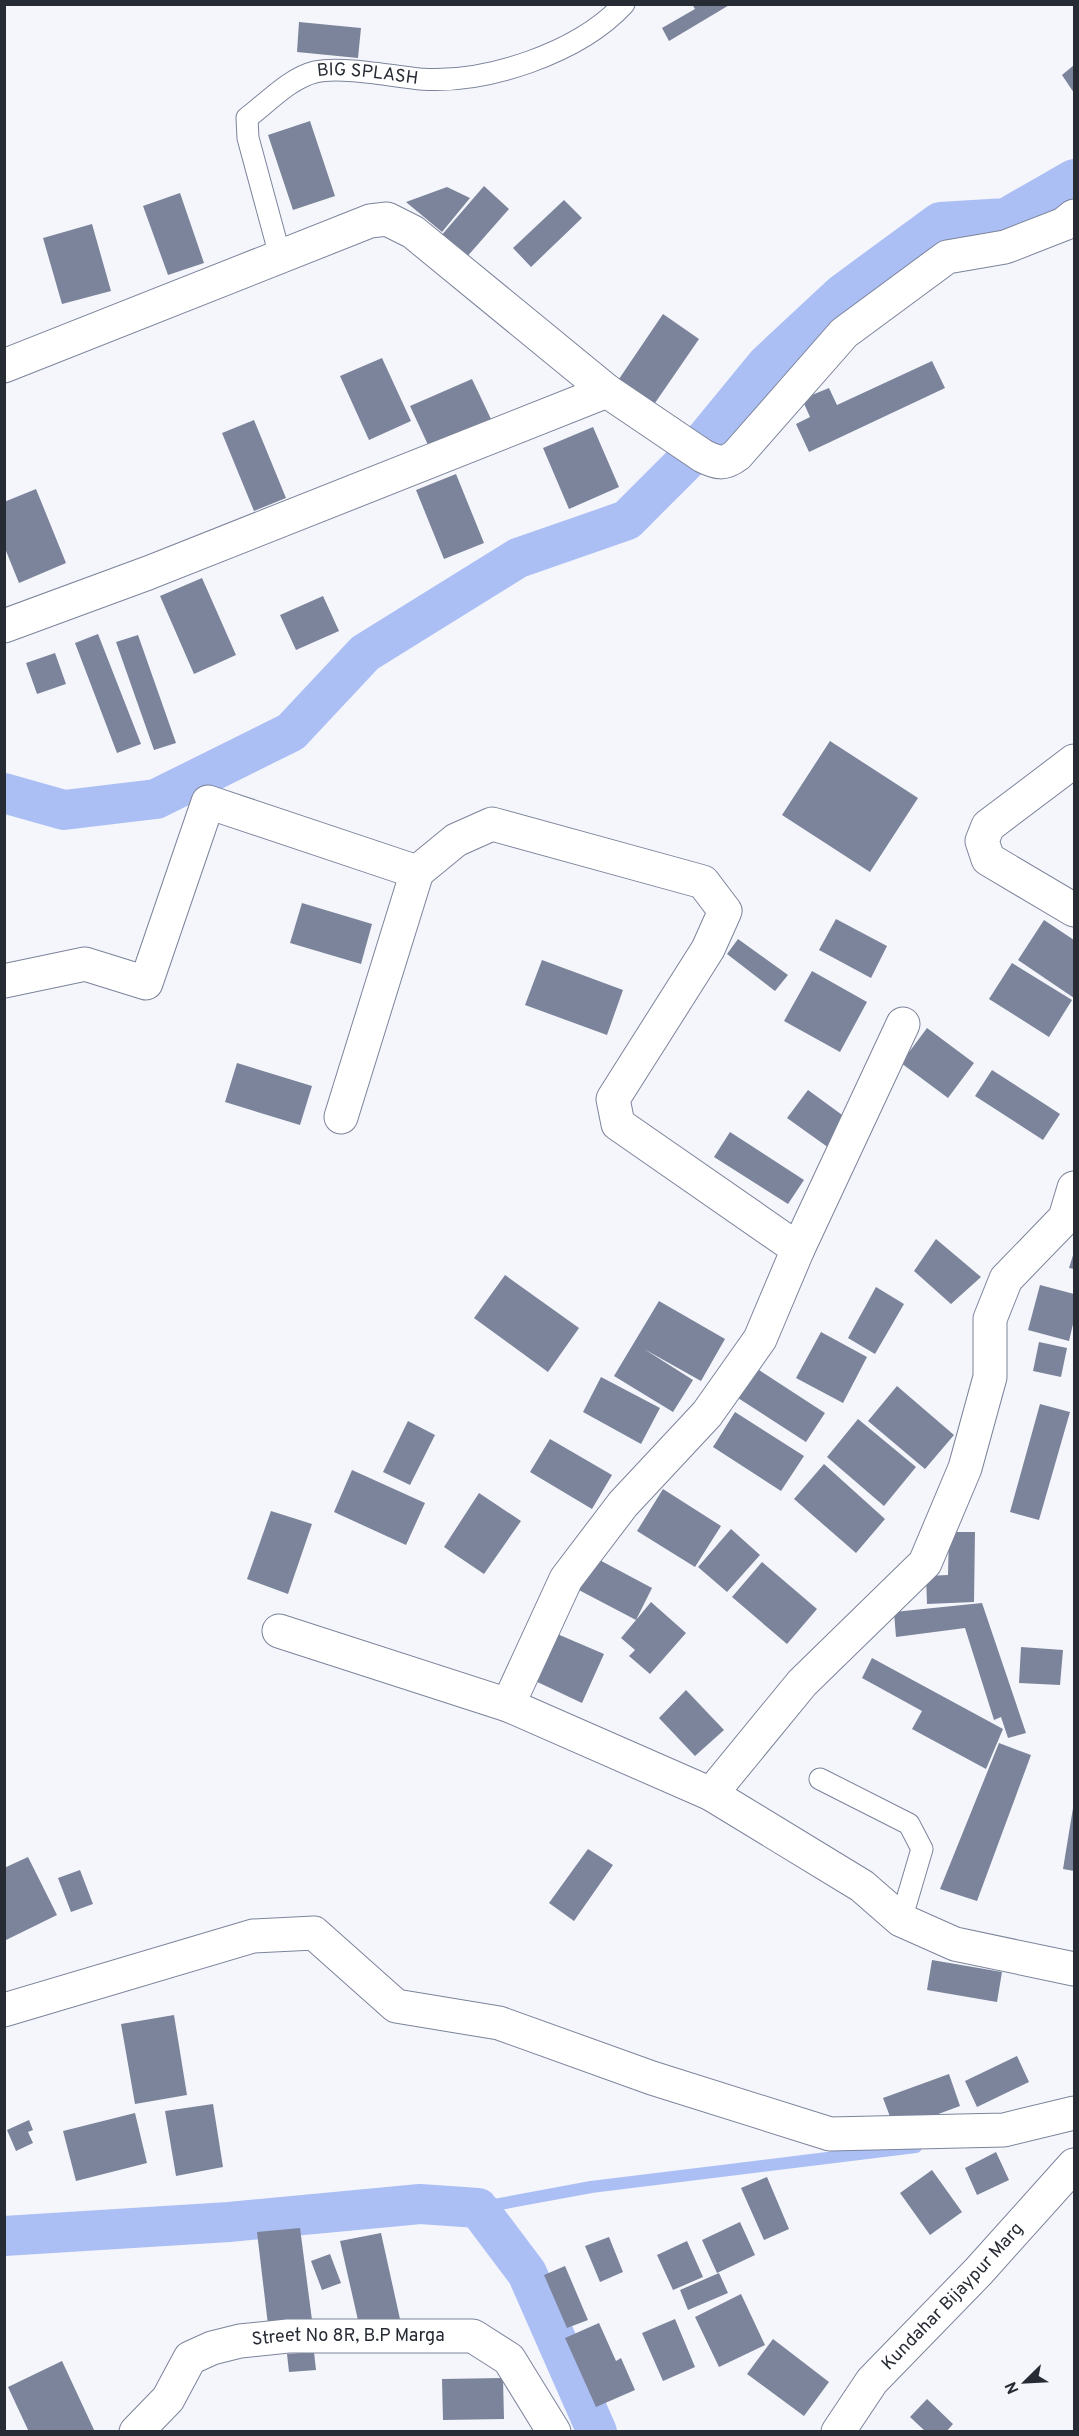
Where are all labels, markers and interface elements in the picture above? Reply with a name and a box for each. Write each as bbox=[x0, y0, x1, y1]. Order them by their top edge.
street label: BIG SPLASH bbox=[316, 59, 420, 90]
street label: Kundahar Bijaypur Marg bbox=[877, 2218, 1028, 2376]
street label: Street No 8R, B.P Marga bbox=[251, 2325, 445, 2351]
north arrow bbox=[995, 2352, 1055, 2412]
text: N bbox=[1002, 2378, 1025, 2397]

